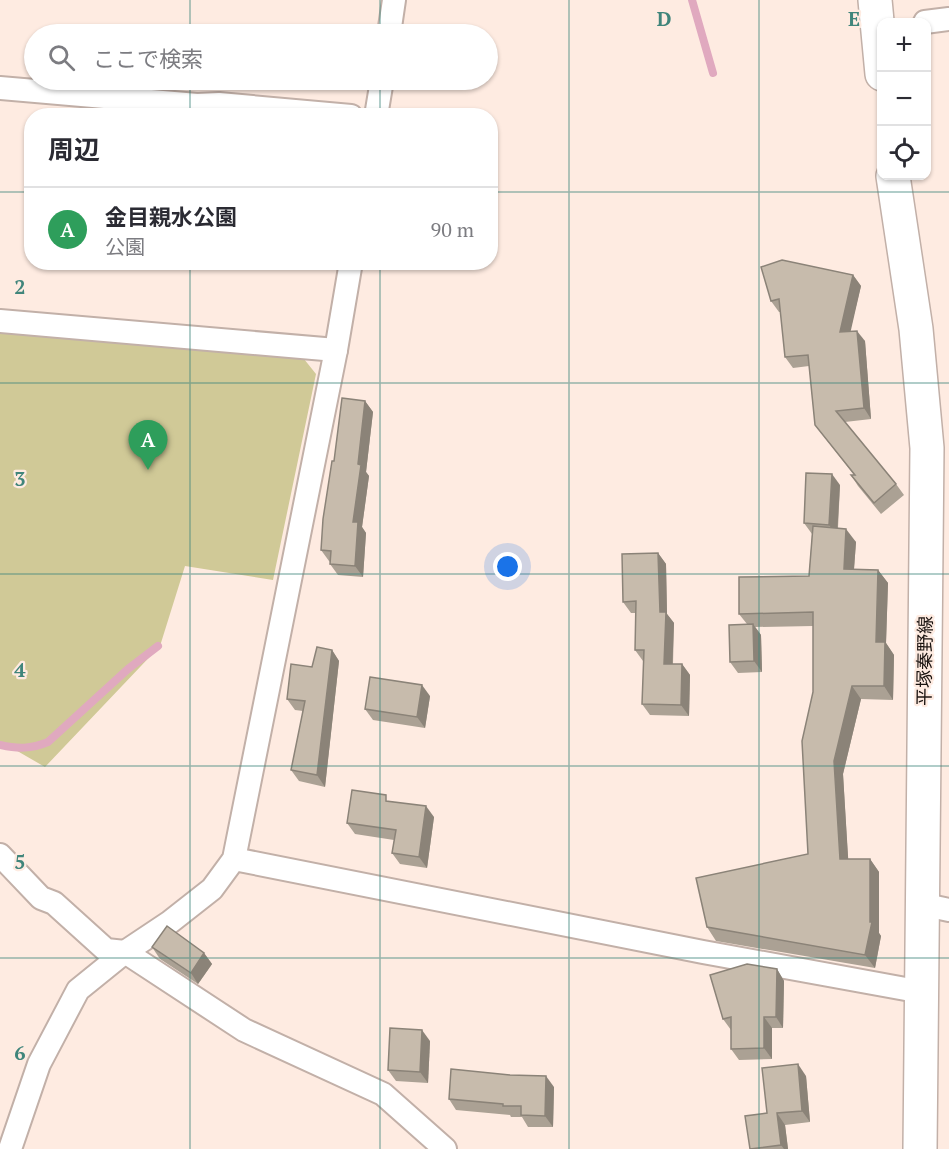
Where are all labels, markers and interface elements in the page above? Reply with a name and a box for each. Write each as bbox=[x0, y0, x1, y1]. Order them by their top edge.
text: D bbox=[657, 5, 671, 32]
text: E bbox=[848, 5, 860, 32]
map controls bbox=[877, 18, 931, 180]
button: + bbox=[877, 18, 931, 72]
search box bbox=[24, 24, 498, 90]
icon: search bbox=[45, 41, 78, 74]
text: ここで検索 bbox=[93, 44, 203, 73]
button: − bbox=[877, 72, 931, 126]
button: locate bbox=[877, 126, 931, 180]
text: 周辺 bbox=[48, 132, 100, 166]
text: 金目親水公園 bbox=[105, 202, 237, 231]
text: A bbox=[60, 216, 75, 243]
text: 90 m bbox=[431, 216, 474, 243]
text: 公園 bbox=[105, 233, 145, 260]
text: 2 bbox=[14, 273, 26, 300]
pin: A bbox=[128, 420, 168, 470]
text: 3 bbox=[14, 465, 26, 492]
your location bbox=[493, 552, 522, 581]
street label: 平塚秦野線 bbox=[911, 616, 937, 706]
text: 4 bbox=[14, 656, 26, 683]
text: 5 bbox=[14, 848, 26, 875]
text: 6 bbox=[14, 1039, 26, 1066]

